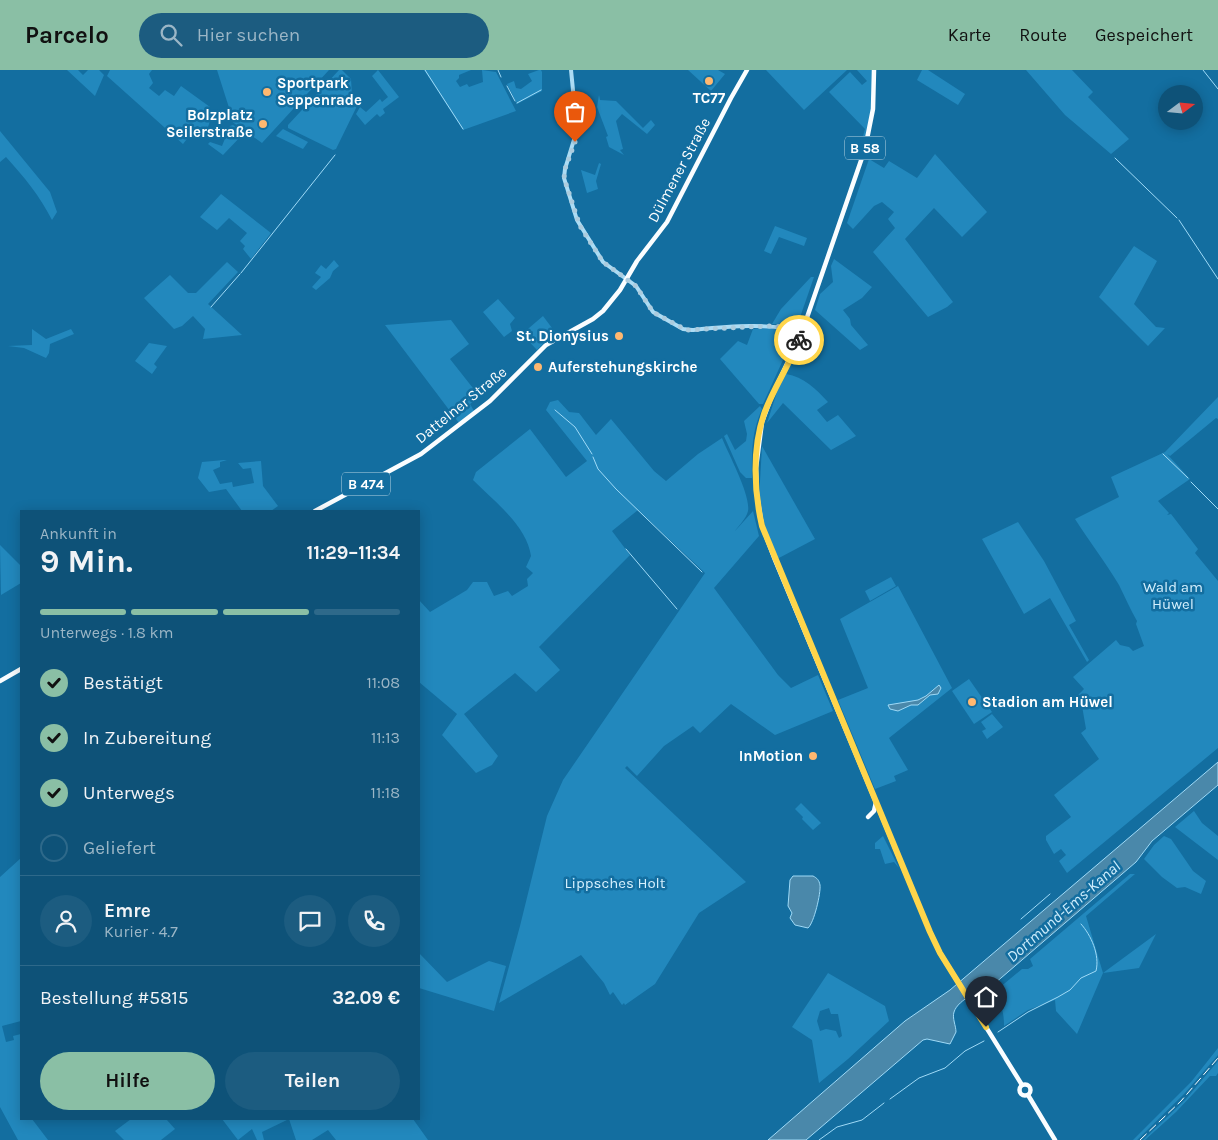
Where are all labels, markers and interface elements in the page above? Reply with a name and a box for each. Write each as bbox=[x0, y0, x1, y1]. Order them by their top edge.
search box bbox=[139, 13, 489, 58]
text: Parcelo bbox=[25, 21, 109, 49]
icon: search bbox=[157, 21, 185, 49]
text: Hier suchen bbox=[197, 24, 300, 46]
text: Karte bbox=[948, 24, 991, 46]
text: Route bbox=[1019, 24, 1067, 46]
text: Gespeichert bbox=[1095, 24, 1193, 46]
place label: Sportpark Seppenrade bbox=[277, 74, 362, 109]
marker: TC77 bbox=[703, 75, 715, 87]
north arrow bbox=[1158, 85, 1202, 130]
map controls bbox=[1158, 85, 1203, 130]
marker: Sportpark Seppenrade bbox=[261, 86, 273, 98]
place label: TC77 bbox=[693, 89, 726, 107]
pin bbox=[554, 91, 596, 142]
icon: bag bbox=[561, 98, 589, 126]
place label: Bolzplatz Seilerstraße bbox=[166, 106, 253, 141]
street label: Dülmener Straße bbox=[644, 115, 714, 225]
marker: Bolzplatz Seilerstraße bbox=[257, 118, 269, 130]
road number: B 58 bbox=[845, 136, 885, 160]
courier bbox=[774, 315, 824, 365]
icon: bike bbox=[785, 326, 813, 354]
place label: St. Dionysius bbox=[516, 327, 609, 345]
marker: St. Dionysius bbox=[613, 330, 625, 342]
place label: Auferstehungskirche bbox=[548, 358, 698, 376]
marker: Auferstehungskirche bbox=[532, 361, 544, 373]
street label: Dattelner Straße bbox=[412, 363, 510, 447]
road number: B 474 bbox=[342, 472, 390, 496]
text: Ankunft in bbox=[40, 524, 117, 543]
text: 11:29–11:34 bbox=[306, 542, 400, 564]
text: 9 Min. bbox=[40, 543, 133, 580]
park label: Wald am Hüwel bbox=[1143, 578, 1203, 613]
text: Unterwegs · 1.8 km bbox=[40, 623, 174, 642]
icon: check bbox=[40, 669, 68, 697]
text: Bestätigt bbox=[83, 672, 163, 694]
text: 11:08 bbox=[366, 673, 400, 692]
place label: Stadion am Hüwel bbox=[982, 693, 1113, 711]
marker: Stadion am Hüwel bbox=[966, 696, 978, 708]
icon: check bbox=[40, 724, 68, 752]
text: In Zubereitung bbox=[83, 727, 211, 749]
text: 11:13 bbox=[371, 728, 400, 747]
place label: InMotion bbox=[739, 747, 803, 765]
marker: InMotion bbox=[807, 750, 819, 762]
icon: check bbox=[40, 779, 68, 807]
text: Unterwegs bbox=[83, 782, 175, 804]
text: 11:18 bbox=[371, 783, 400, 802]
text: Geliefert bbox=[83, 837, 156, 859]
water label: Dortmund-Ems-Kanal bbox=[1003, 857, 1124, 966]
park label: Lippsches Holt bbox=[565, 874, 666, 892]
button: person bbox=[40, 895, 92, 947]
button: chat bbox=[284, 895, 336, 947]
button: phone bbox=[348, 895, 400, 947]
text: Emre bbox=[104, 900, 151, 922]
text: Kurier · 4.7 bbox=[104, 922, 178, 941]
pin bbox=[965, 976, 1007, 1027]
icon: home bbox=[972, 983, 1000, 1011]
text: Bestellung #5815 bbox=[40, 987, 189, 1009]
text: 32.09 € bbox=[332, 987, 400, 1009]
button: Hilfe bbox=[40, 1052, 215, 1110]
button: Teilen bbox=[225, 1052, 400, 1110]

